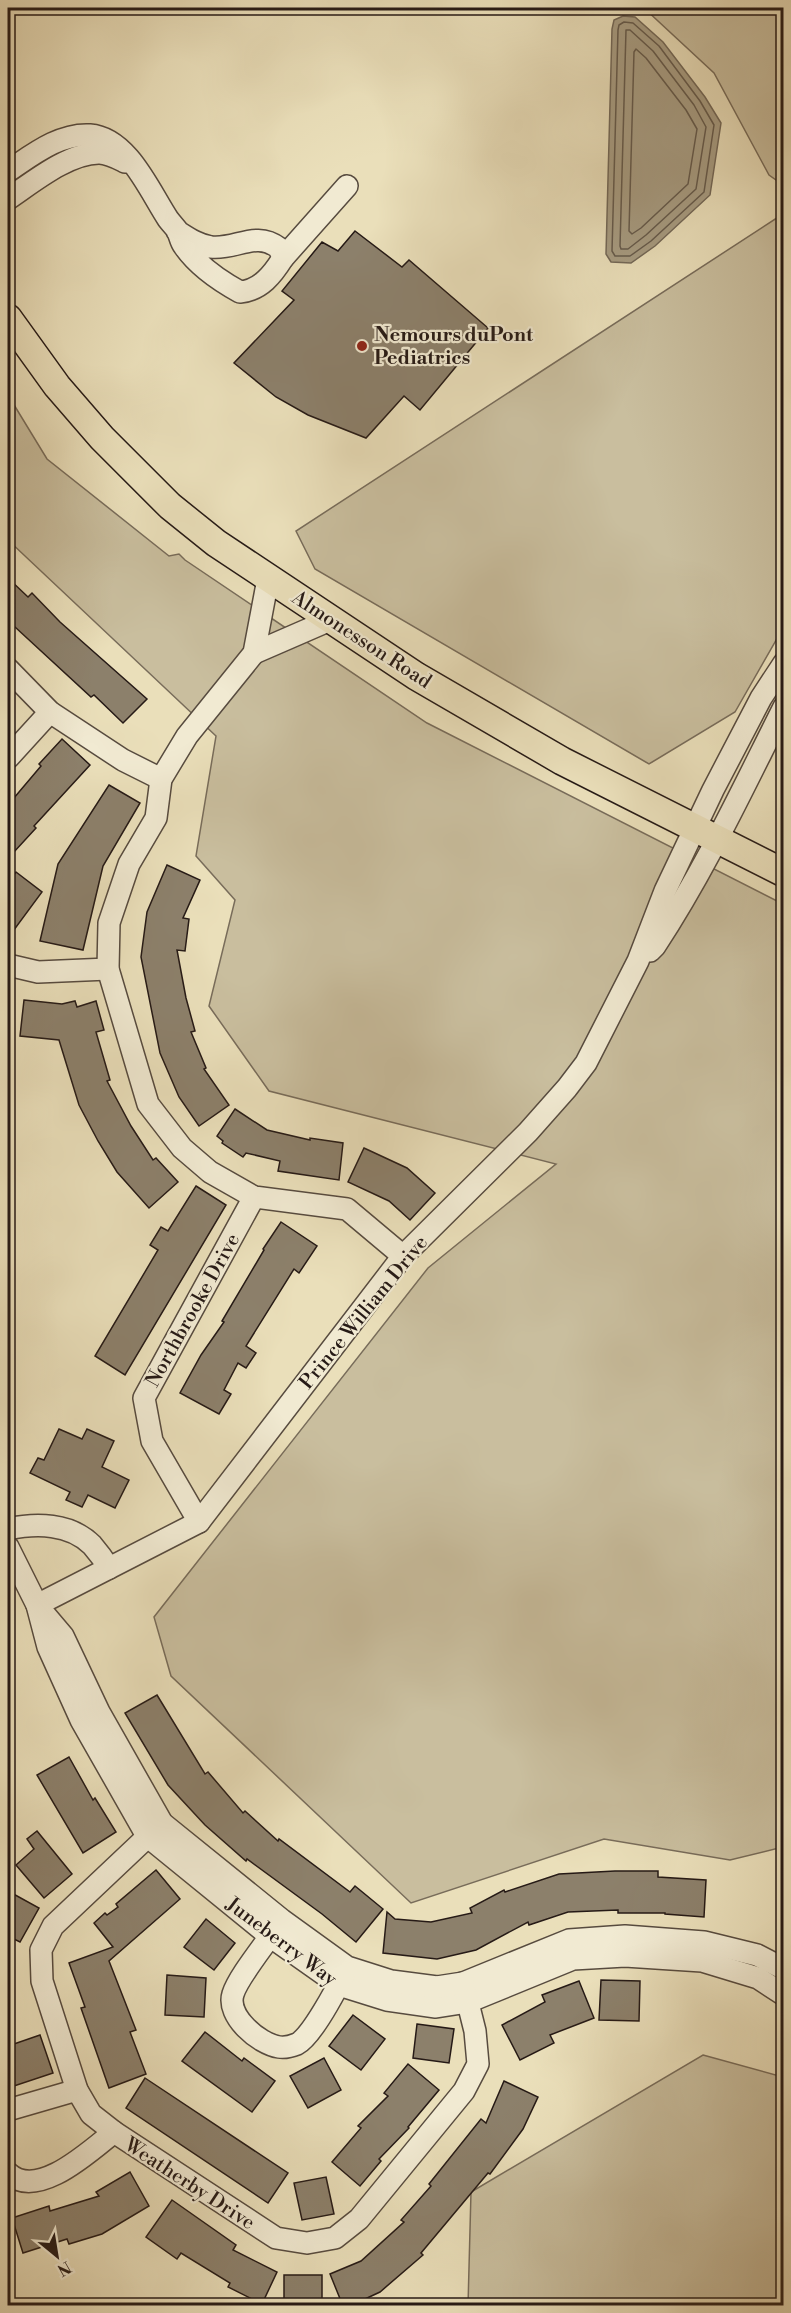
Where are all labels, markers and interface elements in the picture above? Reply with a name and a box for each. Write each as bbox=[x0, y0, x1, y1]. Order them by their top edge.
place label: Nemours duPont Pediatrics bbox=[374, 323, 534, 371]
marker: Nemours duPont Pediatrics bbox=[355, 339, 369, 353]
street label: Almonesson Road bbox=[286, 585, 436, 695]
street label: Northbrooke Drive bbox=[141, 1229, 246, 1392]
street label: Prince William Drive bbox=[294, 1231, 434, 1395]
street label: Juneberry Way bbox=[220, 1892, 342, 1992]
street label: Weatherby Drive bbox=[118, 2132, 259, 2236]
north arrow bbox=[27, 2226, 87, 2286]
text: N bbox=[53, 2256, 74, 2280]

